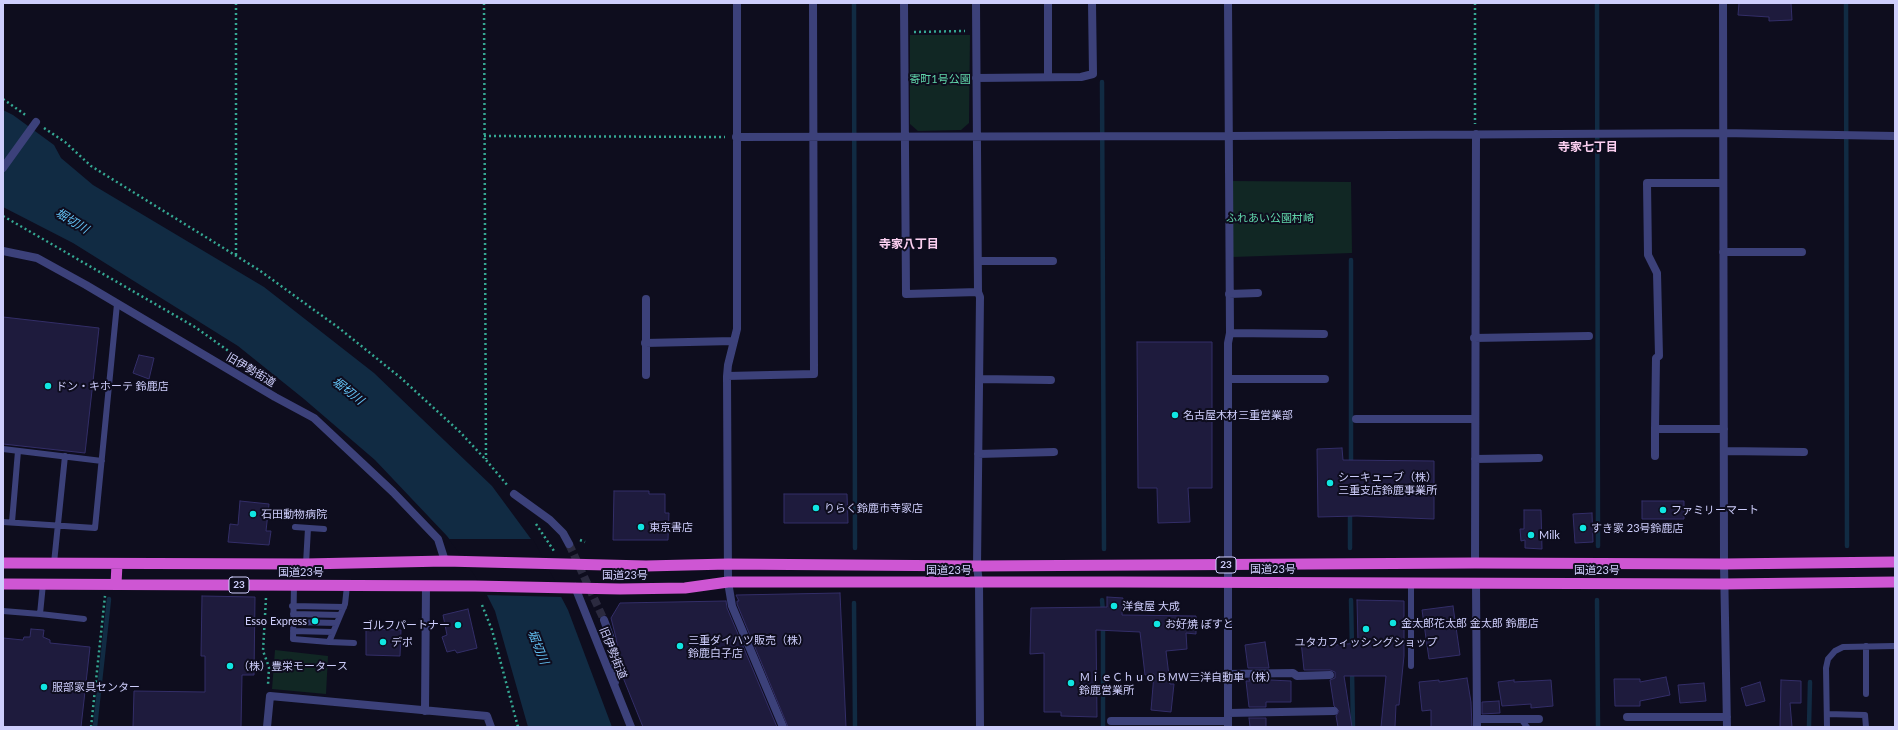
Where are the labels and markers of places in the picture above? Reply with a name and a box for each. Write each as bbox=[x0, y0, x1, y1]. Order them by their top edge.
place label: ドン・キホーテ 鈴鹿店 bbox=[56, 379, 169, 393]
marker: ドン・キホーテ 鈴鹿店 bbox=[43, 381, 53, 391]
place label: 名古屋木材三重営業部 bbox=[1183, 408, 1293, 422]
marker: 名古屋木材三重営業部 bbox=[1170, 410, 1180, 420]
place label: シーキューブ（株） 三重支店鈴鹿事業所 bbox=[1338, 470, 1437, 496]
marker: シーキューブ（株） 三重支店鈴鹿事業所 bbox=[1325, 478, 1335, 488]
place label: りらく鈴鹿市寺家店 bbox=[824, 501, 923, 515]
marker: りらく鈴鹿市寺家店 bbox=[811, 503, 821, 513]
place label: ファミリーマート bbox=[1671, 503, 1759, 517]
marker: ファミリーマート bbox=[1658, 505, 1668, 515]
place label: 石田動物病院 bbox=[261, 507, 327, 521]
marker: 石田動物病院 bbox=[248, 509, 258, 519]
place label: 東京書店 bbox=[649, 520, 693, 534]
place label: すき家 23号鈴鹿店 bbox=[1591, 521, 1684, 535]
marker: 東京書店 bbox=[636, 522, 646, 532]
marker: すき家 23号鈴鹿店 bbox=[1578, 523, 1588, 533]
place label: Milk bbox=[1539, 528, 1560, 542]
marker: Milk bbox=[1526, 530, 1536, 540]
place label: 洋食屋 大成 bbox=[1122, 599, 1180, 613]
marker: 洋食屋 大成 bbox=[1109, 601, 1119, 611]
place label: Esso Express bbox=[245, 614, 307, 628]
marker: Esso Express bbox=[310, 616, 320, 626]
place label: 金太郎花太郎 金太郎 鈴鹿店 bbox=[1401, 616, 1539, 630]
place label: お好焼 ぽすと bbox=[1165, 617, 1234, 631]
place label: ゴルフパートナー bbox=[362, 618, 450, 632]
marker: 金太郎花太郎 金太郎 鈴鹿店 bbox=[1388, 618, 1398, 628]
marker: お好焼 ぽすと bbox=[1152, 619, 1162, 629]
marker: ゴルフパートナー bbox=[453, 620, 463, 630]
marker: ユタカフィッシングショップ bbox=[1361, 624, 1371, 634]
place label: 三重ダイハツ販売（株） 鈴鹿白子店 bbox=[688, 633, 809, 659]
place label: デポ bbox=[391, 635, 413, 649]
place label: ユタカフィッシングショップ bbox=[1295, 635, 1437, 649]
marker: デポ bbox=[378, 637, 388, 647]
marker: 三重ダイハツ販売（株） 鈴鹿白子店 bbox=[675, 641, 685, 651]
place label: （株）豊栄モータース bbox=[238, 659, 348, 673]
marker: （株）豊栄モータース bbox=[225, 661, 235, 671]
place label: ＭｉｅＣｈｕｏＢＭＷ三洋自動車（株） 鈴鹿営業所 bbox=[1079, 670, 1277, 696]
marker: ＭｉｅＣｈｕｏＢＭＷ三洋自動車（株） 鈴鹿営業所 bbox=[1066, 678, 1076, 688]
place label: 服部家具センター bbox=[52, 680, 140, 694]
marker: 服部家具センター bbox=[39, 682, 49, 692]

